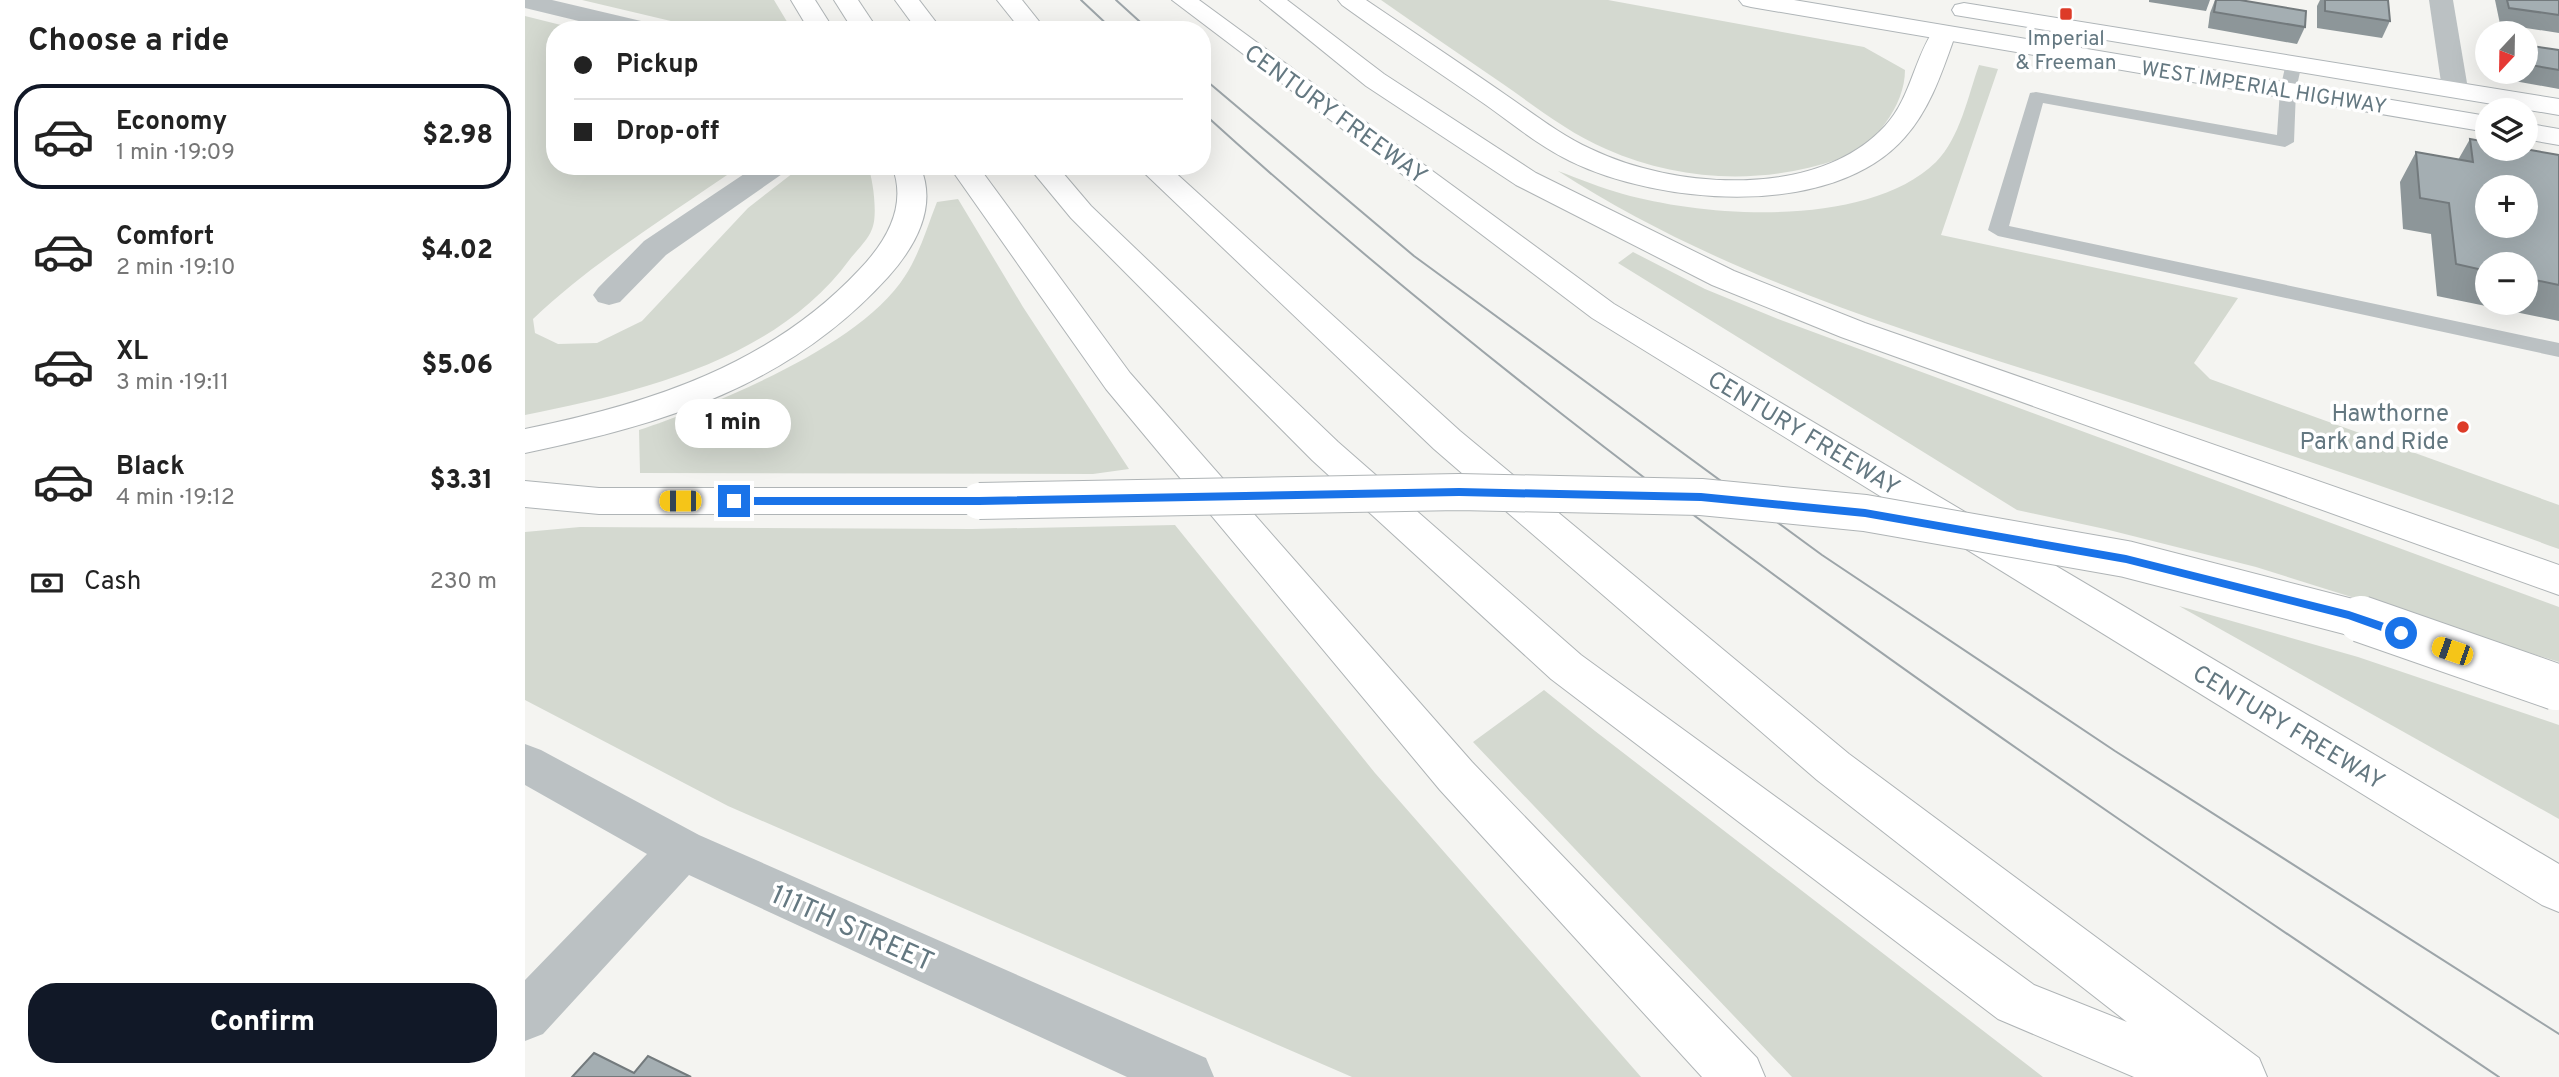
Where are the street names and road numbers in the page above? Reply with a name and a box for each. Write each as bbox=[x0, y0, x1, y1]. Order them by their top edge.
street label: CENTURY FREEWAY bbox=[1237, 39, 1432, 192]
street label: WEST IMPERIAL HIGHWAY bbox=[2139, 56, 2388, 121]
street label: CENTURY FREEWAY bbox=[1701, 365, 1905, 504]
street label: CENTURY FREEWAY bbox=[2186, 659, 2390, 798]
street label: 111TH STREET bbox=[765, 878, 939, 982]

